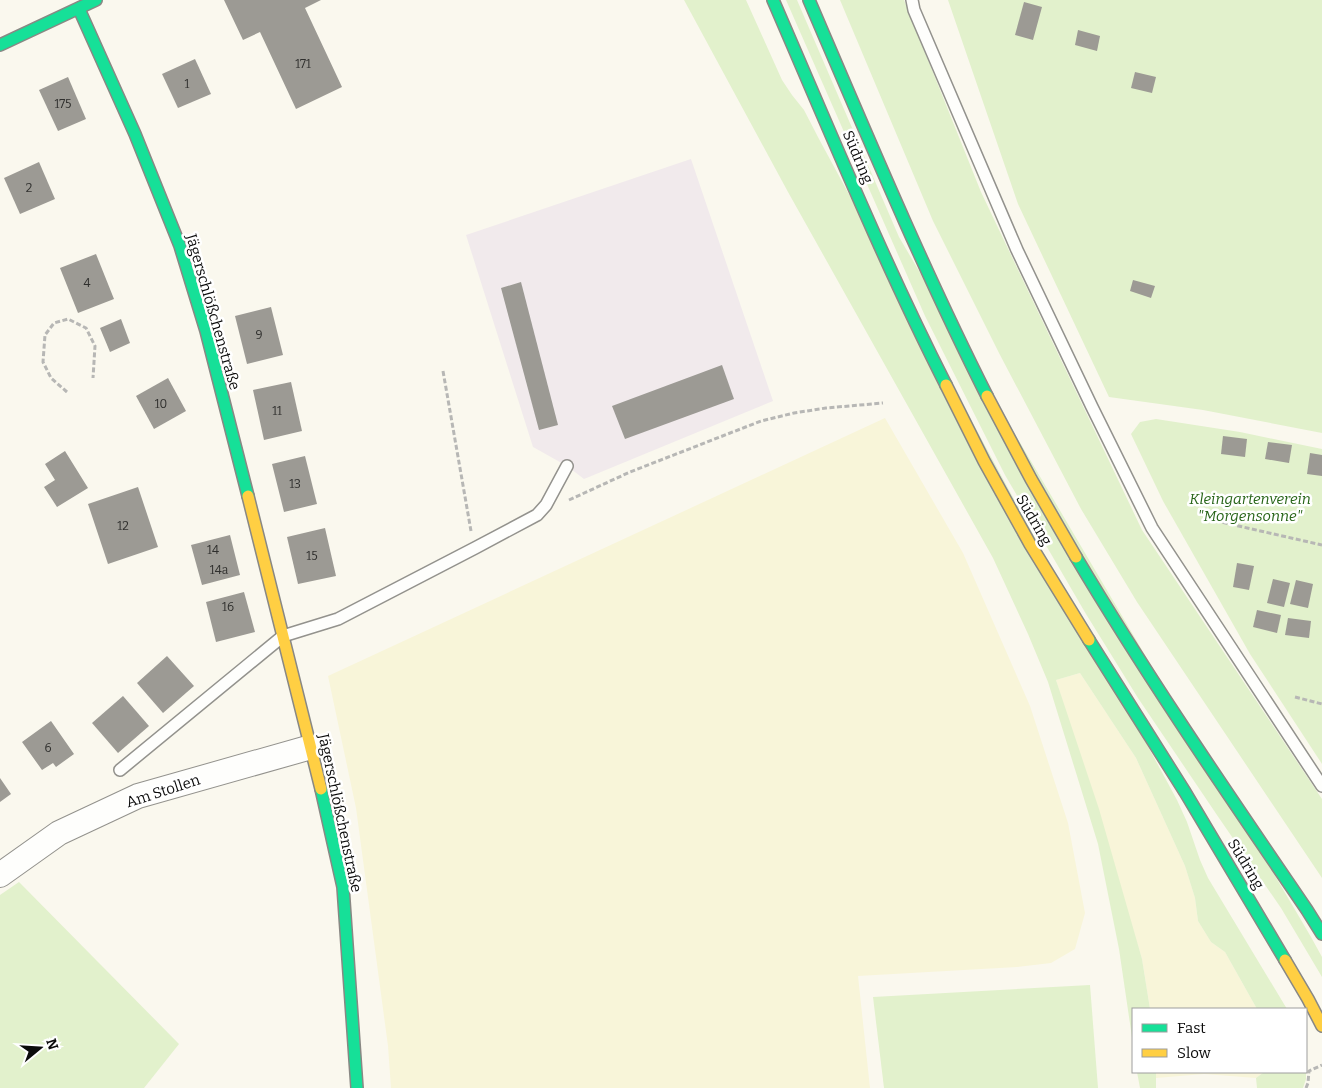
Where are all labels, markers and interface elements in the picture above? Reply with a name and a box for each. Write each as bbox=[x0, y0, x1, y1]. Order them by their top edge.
house number: 171 bbox=[295, 57, 311, 71]
house number: 1 bbox=[185, 77, 190, 91]
house number: 175 bbox=[55, 97, 71, 111]
street label: Südring bbox=[839, 128, 877, 186]
house number: 2 bbox=[26, 181, 32, 195]
street label: Jägerschlößchenstraße bbox=[182, 231, 244, 392]
house number: 4 bbox=[83, 276, 91, 290]
house number: 9 bbox=[255, 328, 263, 342]
house number: 10 bbox=[155, 397, 167, 411]
house number: 11 bbox=[272, 404, 282, 418]
house number: 13 bbox=[289, 477, 301, 491]
park label: Kleingartenverein "Morgensonne" bbox=[1189, 490, 1311, 525]
street label: Südring bbox=[1012, 491, 1056, 549]
house number: 12 bbox=[117, 519, 129, 533]
house number: 14 bbox=[207, 543, 219, 557]
house number: 15 bbox=[306, 549, 318, 563]
house number: 14a bbox=[210, 563, 229, 577]
house number: 16 bbox=[222, 600, 234, 614]
street label: Jägerschlößchenstraße bbox=[314, 731, 366, 894]
house number: 6 bbox=[44, 741, 52, 755]
street label: Am Stollen bbox=[124, 770, 203, 811]
street label: Südring bbox=[1224, 835, 1268, 893]
legend bbox=[1132, 1008, 1307, 1073]
text: Fast bbox=[1177, 1019, 1206, 1037]
north arrow bbox=[15, 1023, 65, 1073]
text: N bbox=[42, 1036, 62, 1052]
text: Slow bbox=[1177, 1044, 1212, 1062]

